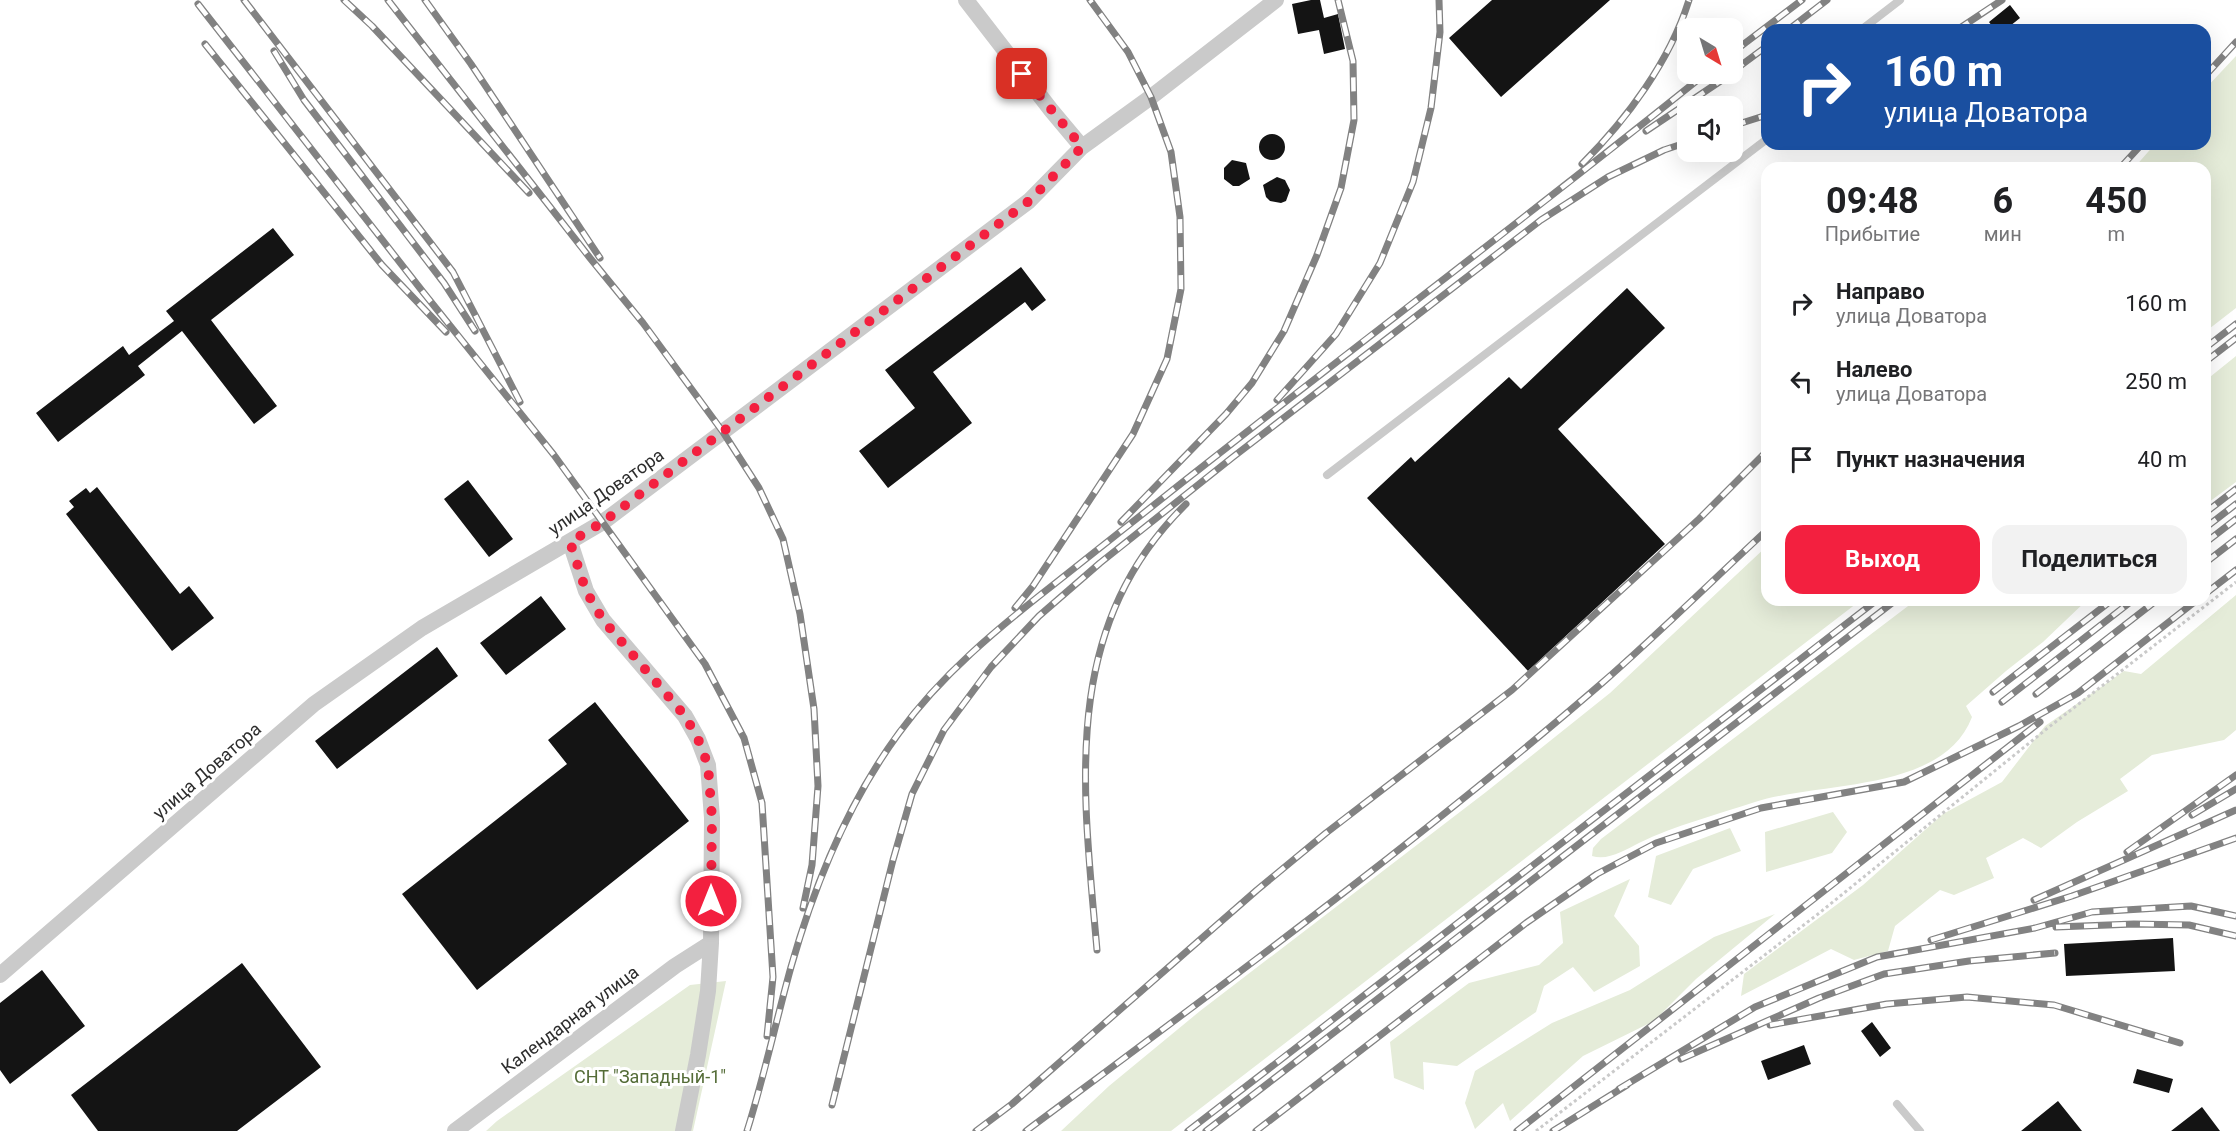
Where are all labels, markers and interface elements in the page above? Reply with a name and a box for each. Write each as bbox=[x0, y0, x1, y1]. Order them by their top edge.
north arrow bbox=[1677, 18, 1743, 84]
map controls bbox=[1677, 18, 1743, 162]
text: 160 m bbox=[1884, 47, 2003, 96]
pin bbox=[996, 48, 1047, 99]
icon: right bbox=[1785, 48, 1863, 126]
icon: arrive bbox=[1005, 57, 1038, 90]
button: sound bbox=[1677, 96, 1743, 162]
text: улица Доватора bbox=[1884, 97, 2088, 129]
text: 09:48 bbox=[1826, 180, 1919, 222]
text: 6 bbox=[1992, 180, 2013, 222]
text: 450 bbox=[2085, 180, 2147, 222]
text: Прибытие bbox=[1825, 222, 1920, 246]
text: мин bbox=[1984, 222, 2022, 246]
text: m bbox=[2108, 222, 2125, 246]
text: Направо bbox=[1836, 279, 1925, 304]
icon: right bbox=[1785, 287, 1818, 320]
text: 160 m bbox=[2125, 291, 2187, 316]
text: улица Доватора bbox=[1836, 304, 1987, 328]
text: Налево bbox=[1836, 357, 1913, 382]
icon: left bbox=[1785, 365, 1818, 398]
text: 250 m bbox=[2125, 369, 2187, 394]
text: улица Доватора bbox=[1836, 382, 1987, 406]
icon: arrive bbox=[1785, 443, 1818, 476]
street label: улица Доватора bbox=[544, 444, 667, 539]
text: Пункт назначения bbox=[1836, 447, 2025, 472]
text: 40 m bbox=[2138, 447, 2187, 472]
button: Выход bbox=[1785, 525, 1980, 594]
button: Поделиться bbox=[1992, 525, 2187, 594]
street label: улица Доватора bbox=[148, 718, 265, 823]
position arrow bbox=[679, 869, 743, 933]
street label: Календарная улица bbox=[497, 961, 642, 1078]
park label: СНТ "Западный-1" bbox=[574, 1066, 726, 1087]

